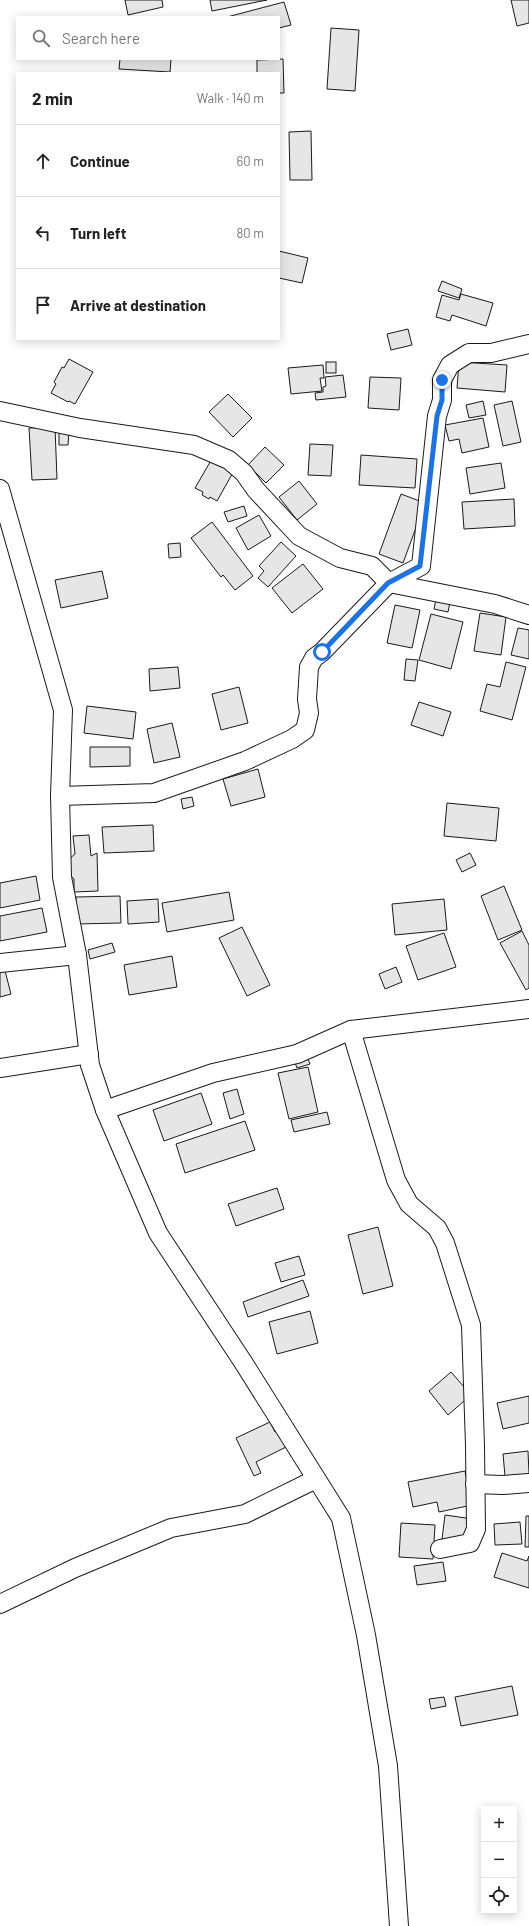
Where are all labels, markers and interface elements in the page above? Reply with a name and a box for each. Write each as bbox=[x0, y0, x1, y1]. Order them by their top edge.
search box bbox=[16, 16, 280, 60]
icon: search bbox=[30, 27, 52, 49]
text: Search here bbox=[62, 29, 140, 47]
text: 2 min bbox=[32, 88, 73, 108]
text: Walk · 140 m bbox=[197, 90, 264, 106]
icon: ahead bbox=[32, 150, 54, 172]
text: Continue bbox=[70, 152, 130, 170]
text: 60 m bbox=[237, 153, 264, 169]
icon: left bbox=[32, 222, 54, 244]
text: Turn left bbox=[70, 224, 126, 242]
text: 80 m bbox=[237, 225, 264, 241]
icon: arrive bbox=[32, 294, 54, 316]
text: Arrive at destination bbox=[70, 296, 206, 314]
route end bbox=[433, 371, 451, 389]
route start bbox=[313, 643, 331, 661]
map controls bbox=[481, 1806, 517, 1914]
button: + bbox=[481, 1806, 517, 1842]
button: − bbox=[481, 1842, 517, 1878]
button: locate bbox=[481, 1878, 517, 1914]

